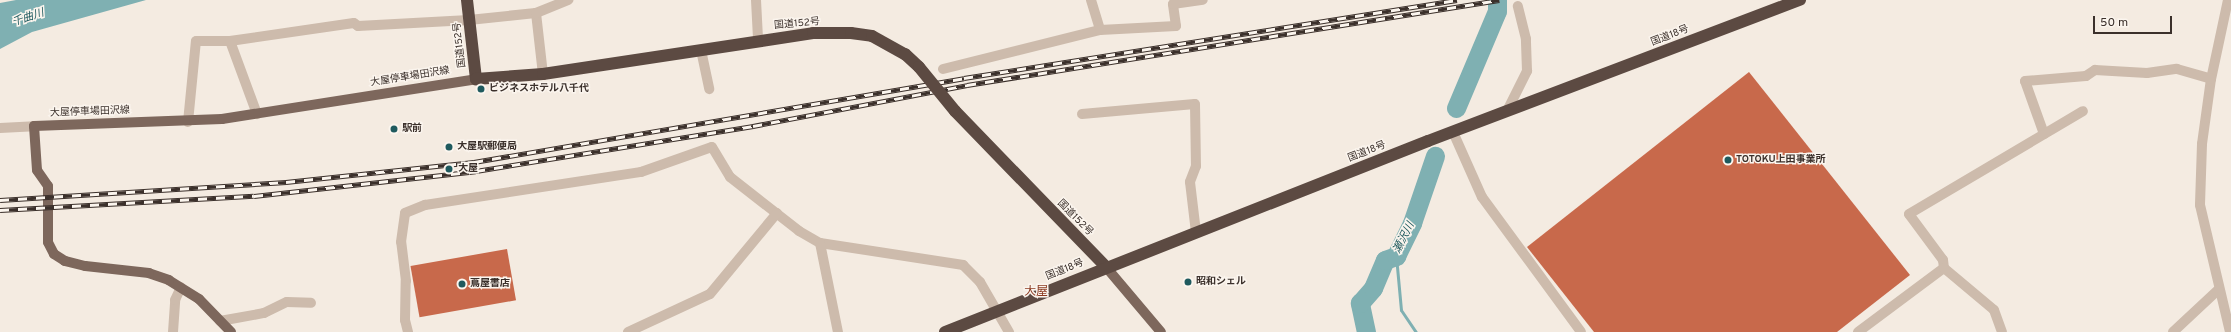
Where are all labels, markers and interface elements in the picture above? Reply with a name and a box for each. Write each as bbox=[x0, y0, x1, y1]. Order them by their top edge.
water label: 千曲川 bbox=[10, 7, 46, 29]
scale bar bbox=[2095, 8, 2174, 34]
text: 50 m bbox=[2100, 15, 2128, 31]
street label: 国道152号 bbox=[774, 16, 820, 32]
street label: 国道152号 bbox=[451, 21, 469, 69]
street label: 国道18号 bbox=[1649, 23, 1691, 49]
street label: 大屋停車場田沢線 bbox=[370, 65, 450, 89]
place label: ビジネスホテル八千代 bbox=[489, 83, 589, 95]
marker: ビジネスホテル八千代 bbox=[476, 84, 486, 94]
street label: 大屋停車場田沢線 bbox=[50, 105, 130, 119]
place label: 駅前 bbox=[402, 123, 422, 135]
marker: 駅前 bbox=[389, 124, 399, 134]
street label: 国道18号 bbox=[1346, 139, 1388, 165]
place label: 大屋駅郵便局 bbox=[457, 141, 517, 153]
marker: 大屋駅郵便局 bbox=[444, 142, 454, 152]
place label: TOTOKU上田事業所 bbox=[1736, 154, 1826, 166]
marker: TOTOKU上田事業所 bbox=[1723, 155, 1733, 165]
marker: 大屋 bbox=[443, 163, 455, 175]
place label: 大屋 bbox=[458, 163, 478, 175]
street label: 国道152号 bbox=[1054, 197, 1096, 239]
water label: 瀬沢川 bbox=[1391, 220, 1417, 256]
street label: 国道18号 bbox=[1044, 257, 1086, 283]
place label: 昭和シェル bbox=[1196, 276, 1246, 288]
marker: 昭和シェル bbox=[1183, 277, 1193, 287]
place label: 蔦屋書店 bbox=[470, 278, 510, 290]
marker: 蔦屋書店 bbox=[457, 279, 467, 289]
district label: 大屋 bbox=[1024, 286, 1048, 300]

